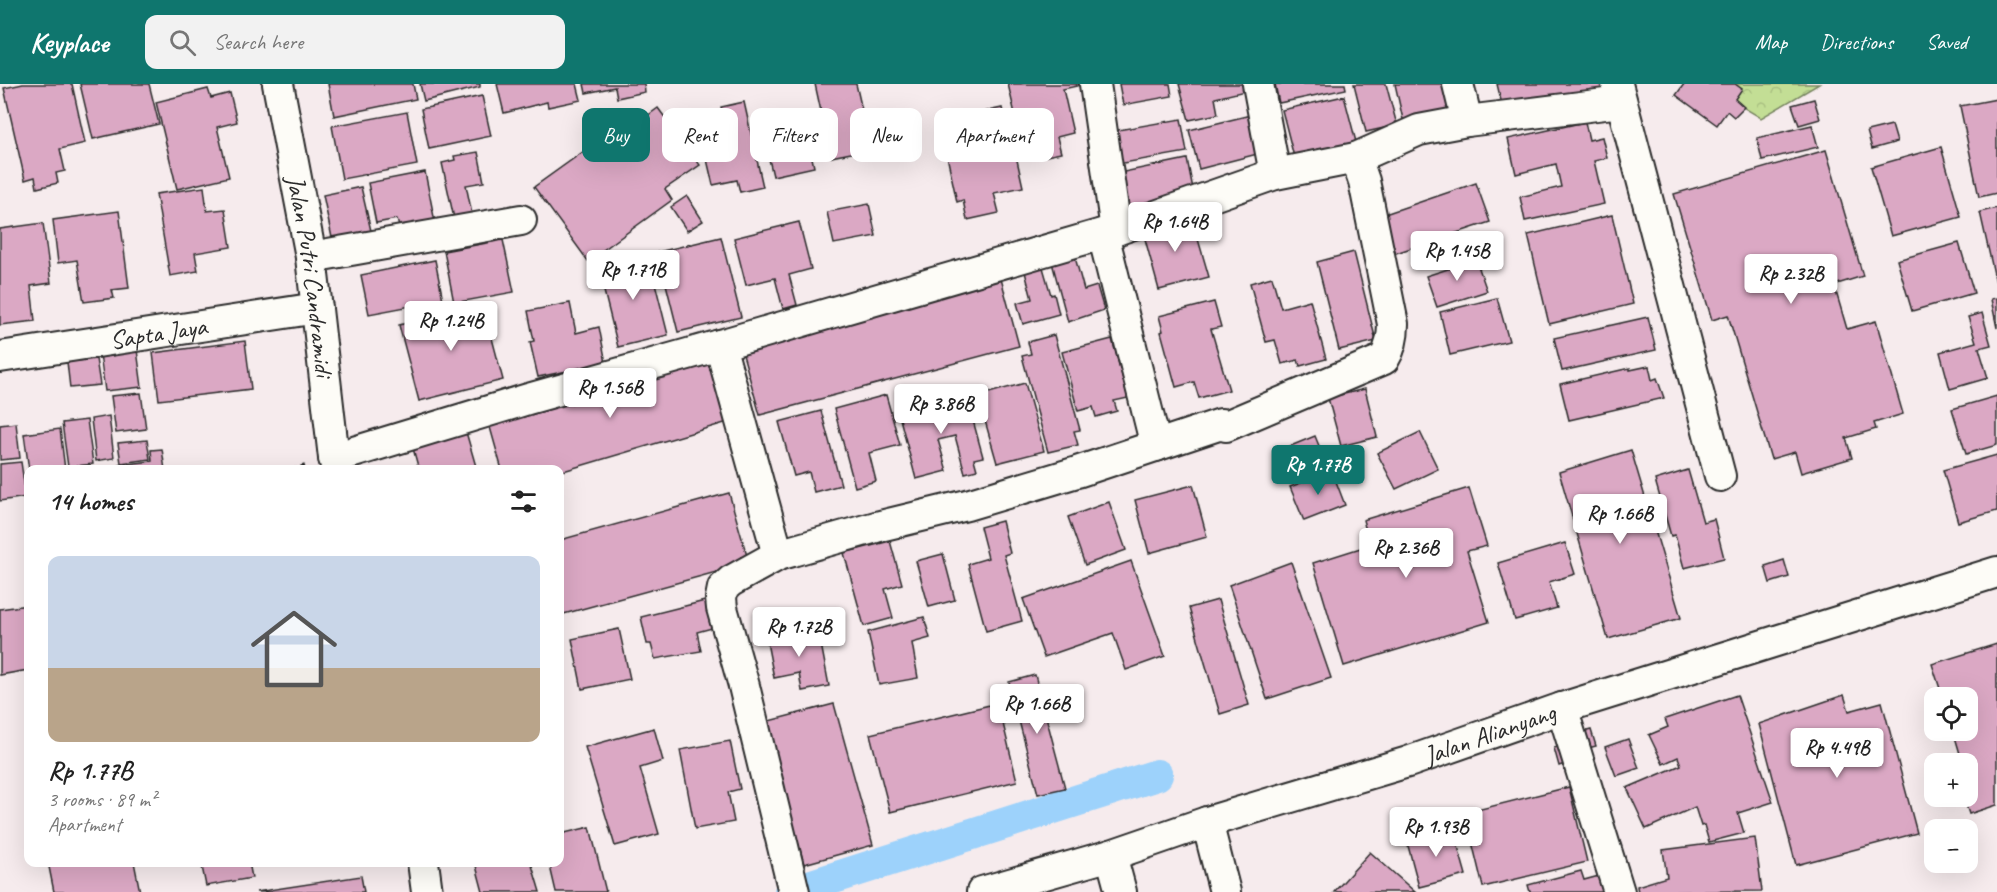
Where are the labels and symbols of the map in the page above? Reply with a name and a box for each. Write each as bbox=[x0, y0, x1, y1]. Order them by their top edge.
street label: Jalan Putri Candramidi bbox=[278, 171, 341, 382]
pin: Rp 1.64B bbox=[1113, 202, 1237, 253]
pin: Rp 1.45B bbox=[1395, 231, 1519, 282]
pin: Rp 1.71B bbox=[571, 250, 695, 301]
pin: Rp 2.32B bbox=[1729, 254, 1853, 305]
pin: Rp 1.24B bbox=[389, 301, 513, 352]
street label: Sapta Jaya bbox=[107, 309, 211, 357]
pin: Rp 1.56B bbox=[548, 368, 672, 419]
pin: Rp 3.86B bbox=[879, 384, 1003, 435]
pin: Rp 1.77B bbox=[1256, 445, 1380, 496]
pin: Rp 1.66B bbox=[1558, 494, 1682, 545]
pin: Rp 2.36B bbox=[1344, 528, 1468, 579]
pin: Rp 1.72B bbox=[737, 607, 861, 658]
pin: Rp 1.66B bbox=[975, 684, 1099, 735]
street label: Jalan Alianyang bbox=[1418, 695, 1562, 773]
pin: Rp 4.49B bbox=[1775, 728, 1899, 779]
pin: Rp 1.93B bbox=[1374, 807, 1498, 858]

